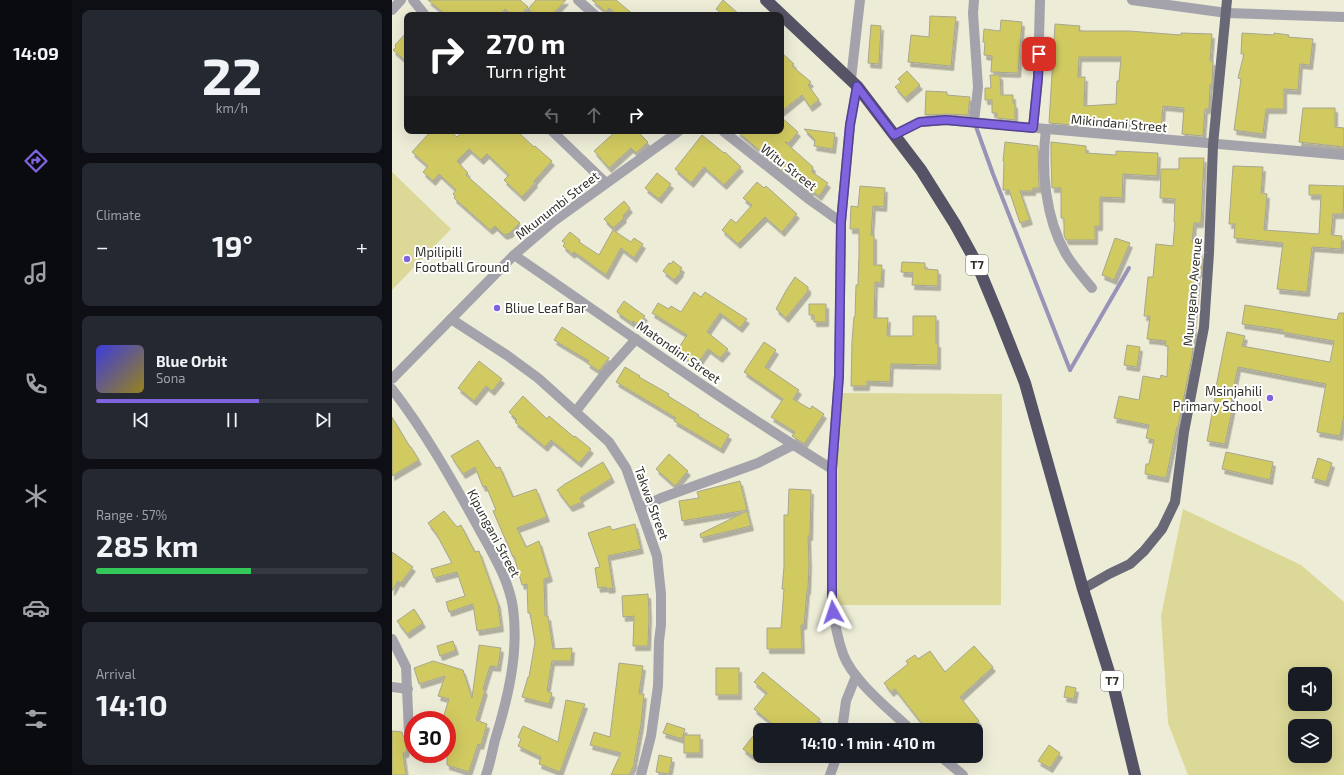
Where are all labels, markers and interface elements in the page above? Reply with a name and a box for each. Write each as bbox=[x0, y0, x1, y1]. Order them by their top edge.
text: 270 m bbox=[486, 26, 565, 60]
icon: right bbox=[420, 28, 472, 80]
pin bbox=[1022, 37, 1056, 71]
text: 14:09 bbox=[13, 42, 59, 64]
text: 22 bbox=[202, 43, 262, 105]
icon: arrive bbox=[1028, 43, 1050, 65]
text: Turn right bbox=[486, 60, 566, 82]
text: km/h bbox=[216, 100, 248, 116]
icon: left bbox=[541, 104, 563, 126]
icon: ahead bbox=[583, 104, 605, 126]
icon: right bbox=[625, 104, 647, 126]
street label: Mikindani Street bbox=[1070, 111, 1168, 135]
street label: Witu Street bbox=[758, 140, 820, 194]
icon: directions bbox=[22, 147, 50, 175]
street label: Mkunumbi Street bbox=[512, 167, 602, 243]
text: Climate bbox=[96, 207, 141, 223]
text: 19° bbox=[212, 227, 253, 263]
text: − bbox=[96, 233, 109, 259]
text: + bbox=[356, 233, 368, 259]
street label: Muungano Avenue bbox=[1179, 237, 1205, 347]
place label: Mpilipili Football Ground bbox=[415, 244, 509, 275]
marker: Mpilipili Football Ground bbox=[402, 254, 412, 264]
road number: T7 bbox=[966, 255, 988, 275]
icon: music bbox=[22, 259, 50, 287]
place label: Bliue Leaf Bar bbox=[505, 300, 586, 316]
marker: Bliue Leaf Bar bbox=[492, 303, 502, 313]
street label: Matondini Street bbox=[634, 317, 724, 387]
text: Blue Orbit bbox=[156, 352, 227, 370]
icon: phone bbox=[22, 370, 50, 398]
text: Sona bbox=[156, 370, 185, 386]
place label: Msinjahili Primary School bbox=[1173, 383, 1262, 414]
marker: Msinjahili Primary School bbox=[1265, 393, 1275, 403]
icon: previous bbox=[130, 409, 152, 431]
icon: pause bbox=[221, 409, 243, 431]
icon: next bbox=[312, 409, 334, 431]
street label: Takwa Street bbox=[631, 464, 673, 542]
icon: climate bbox=[22, 482, 50, 510]
street label: Kipungani Street bbox=[464, 486, 524, 580]
text: Range · 57% bbox=[96, 507, 167, 523]
text: 285 km bbox=[96, 527, 198, 563]
position arrow bbox=[812, 591, 854, 633]
icon: car bbox=[22, 594, 50, 622]
text: Arrival bbox=[96, 666, 136, 682]
map controls bbox=[1288, 667, 1332, 763]
button: sound bbox=[1288, 667, 1332, 711]
road number: T7 bbox=[1101, 671, 1123, 691]
text: 14:10 bbox=[96, 686, 168, 722]
icon: filters bbox=[22, 705, 50, 733]
speed limit sign: 30 bbox=[404, 711, 456, 763]
button: layers bbox=[1288, 719, 1332, 763]
text: 14:10 · 1 min · 410 m bbox=[801, 734, 935, 752]

